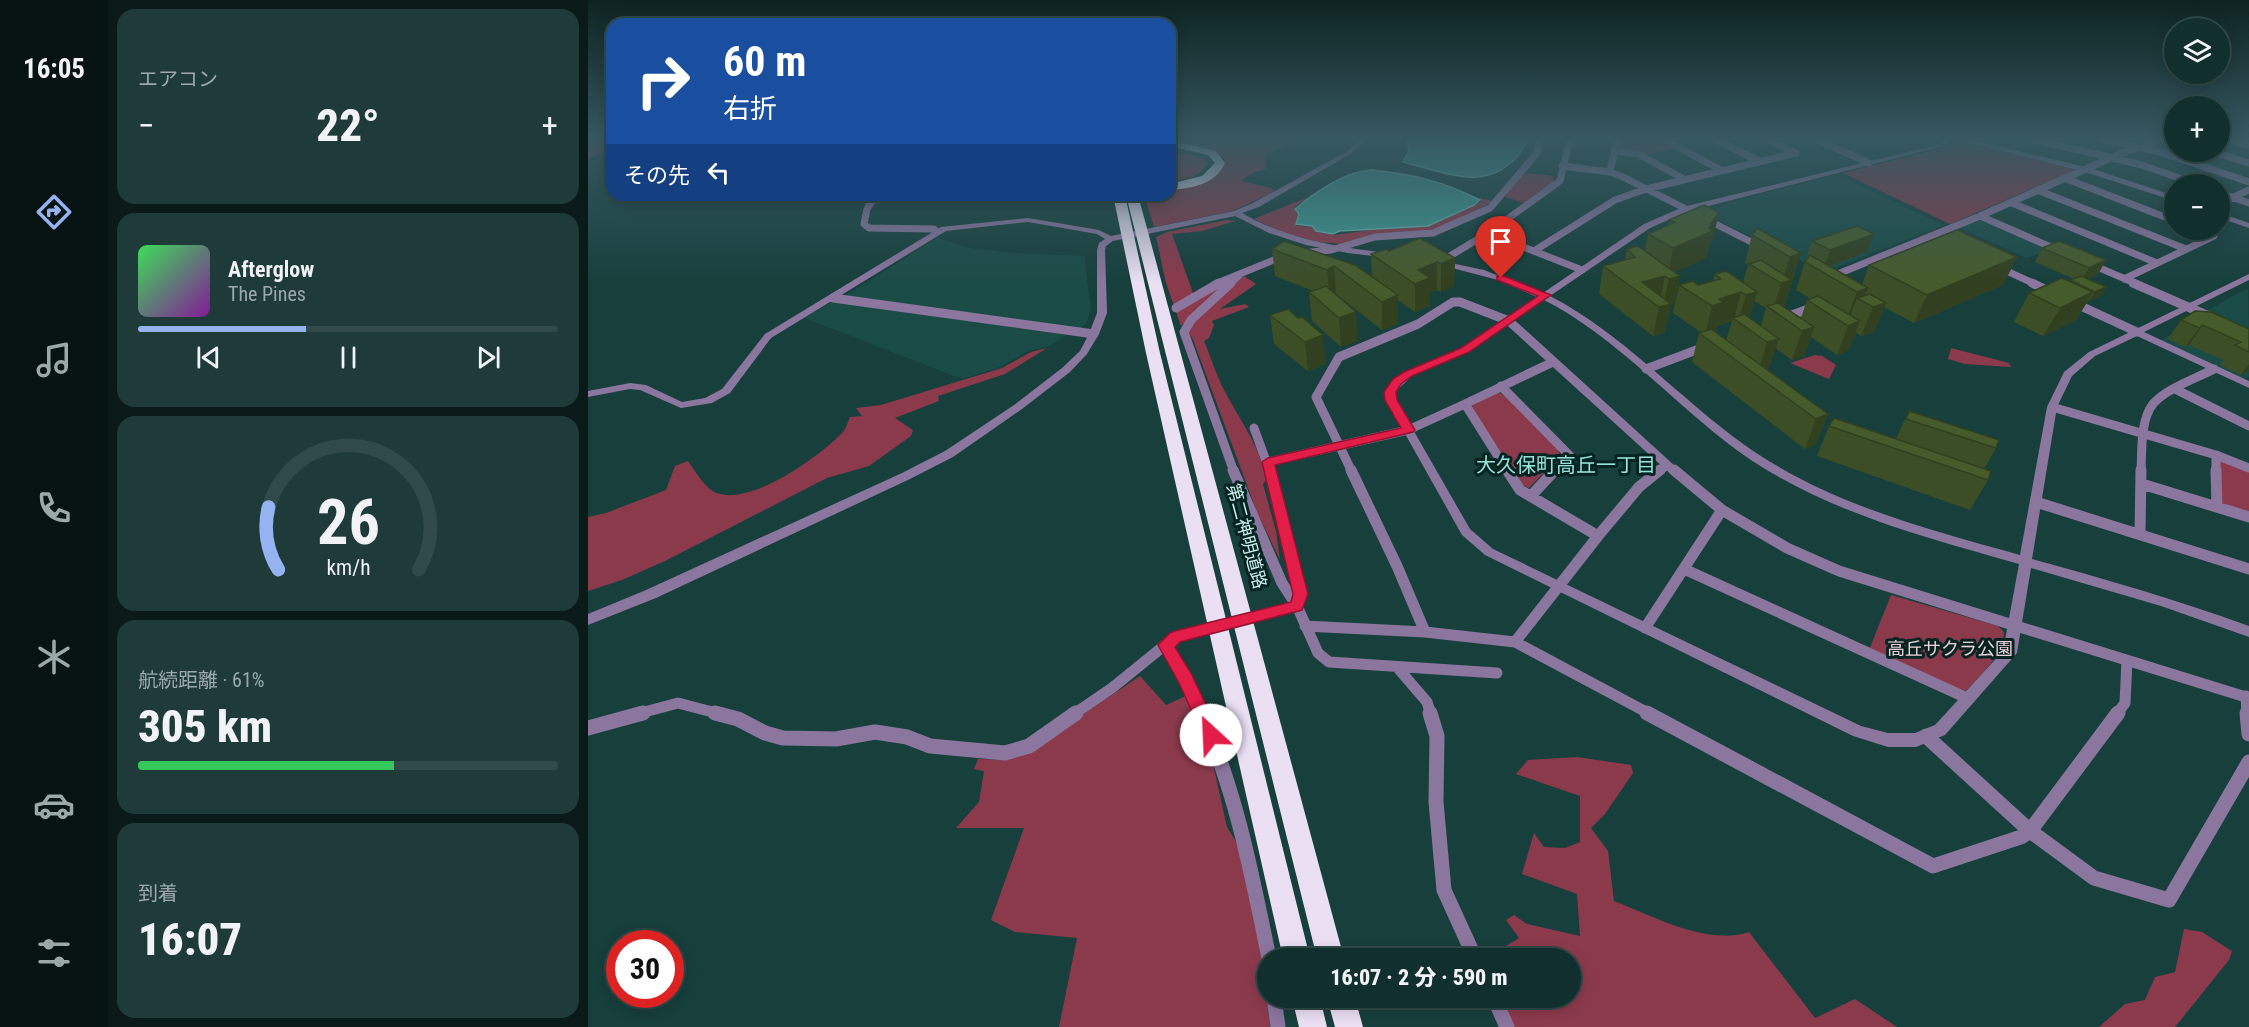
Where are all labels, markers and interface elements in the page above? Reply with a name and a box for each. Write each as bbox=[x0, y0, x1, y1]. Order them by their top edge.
map controls bbox=[2164, 18, 2230, 240]
button: layers bbox=[2164, 18, 2230, 84]
text: 60 m bbox=[723, 37, 806, 86]
icon: right bbox=[624, 42, 702, 120]
text: 16:05 bbox=[23, 53, 85, 85]
text: エアコン bbox=[138, 67, 218, 91]
text: 右折 bbox=[723, 93, 777, 125]
button: + bbox=[2164, 96, 2230, 162]
text: 22° bbox=[316, 99, 380, 152]
text: − bbox=[138, 106, 155, 145]
text: + bbox=[542, 106, 558, 145]
icon: left bbox=[702, 156, 735, 189]
text: その先 bbox=[624, 163, 690, 188]
button: − bbox=[2164, 174, 2230, 240]
icon: directions bbox=[33, 191, 75, 233]
pin bbox=[1475, 216, 1526, 278]
icon: arrive bbox=[1484, 225, 1517, 258]
text: Afterglow bbox=[228, 257, 314, 282]
text: The Pines bbox=[228, 282, 306, 306]
icon: music bbox=[33, 339, 75, 381]
icon: previous bbox=[192, 341, 225, 374]
icon: pause bbox=[332, 341, 365, 374]
icon: next bbox=[472, 341, 505, 374]
district label: 大久保町高丘一丁目 bbox=[1476, 453, 1656, 477]
street label: 第二神明道路 bbox=[1223, 481, 1271, 591]
icon: phone bbox=[33, 487, 75, 529]
text: 26 bbox=[316, 487, 380, 560]
text: km/h bbox=[326, 556, 370, 581]
icon: climate bbox=[33, 636, 75, 678]
park label: 高丘サクラ公園 bbox=[1887, 638, 2013, 659]
text: 航続距離 · 61% bbox=[138, 668, 264, 692]
text: 305 km bbox=[138, 700, 272, 753]
position arrow bbox=[1179, 703, 1243, 767]
icon: car bbox=[33, 784, 75, 826]
text: 到着 bbox=[138, 881, 178, 905]
text: 16:07 bbox=[138, 913, 242, 966]
speed limit sign: 30 bbox=[606, 930, 684, 1008]
icon: filters bbox=[33, 932, 75, 974]
text: 16:07 · 2 分 · 590 m bbox=[1330, 965, 1508, 990]

